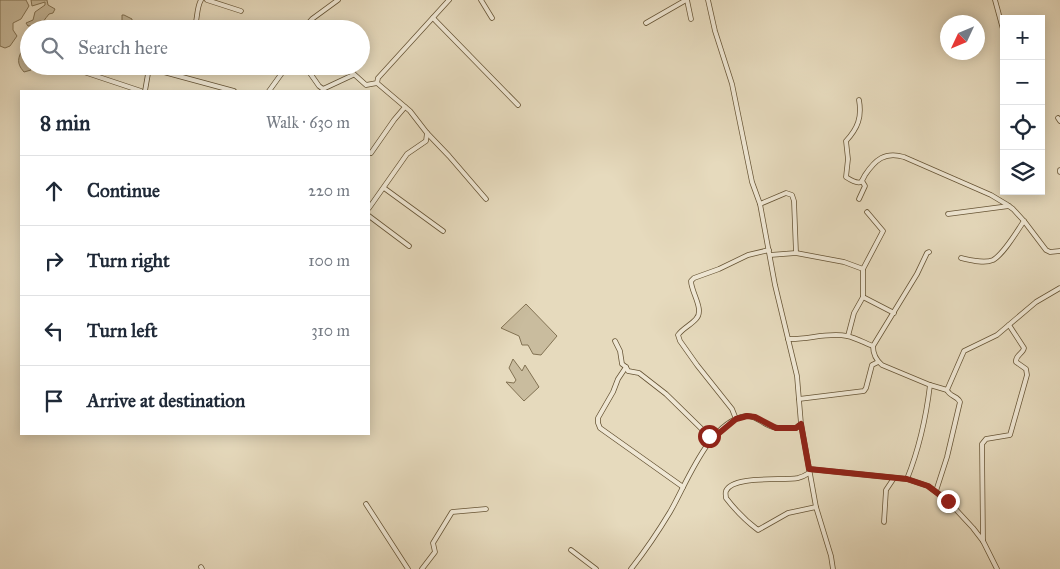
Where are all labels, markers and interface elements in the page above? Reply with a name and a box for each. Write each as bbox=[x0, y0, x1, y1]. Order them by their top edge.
north arrow bbox=[940, 15, 985, 60]
map controls bbox=[1000, 15, 1045, 195]
button: + bbox=[1000, 15, 1045, 60]
search box bbox=[20, 20, 370, 75]
icon: search bbox=[38, 34, 66, 62]
text: Search here bbox=[78, 36, 168, 59]
button: − bbox=[1000, 60, 1045, 105]
button: locate bbox=[1000, 105, 1045, 150]
text: 8 min bbox=[40, 110, 90, 136]
text: Walk · 630 m bbox=[266, 113, 350, 132]
button: layers bbox=[1000, 150, 1045, 195]
icon: ahead bbox=[40, 177, 68, 205]
text: Continue bbox=[87, 179, 160, 202]
text: 220 m bbox=[308, 181, 350, 200]
icon: right bbox=[40, 247, 68, 275]
text: Turn right bbox=[87, 249, 170, 272]
text: 100 m bbox=[308, 251, 350, 270]
icon: left bbox=[40, 317, 68, 345]
text: Turn left bbox=[87, 319, 157, 342]
text: 310 m bbox=[311, 321, 350, 340]
icon: arrive bbox=[40, 387, 68, 415]
text: Arrive at destination bbox=[87, 389, 245, 412]
route start bbox=[698, 425, 721, 448]
route end bbox=[937, 490, 960, 513]

